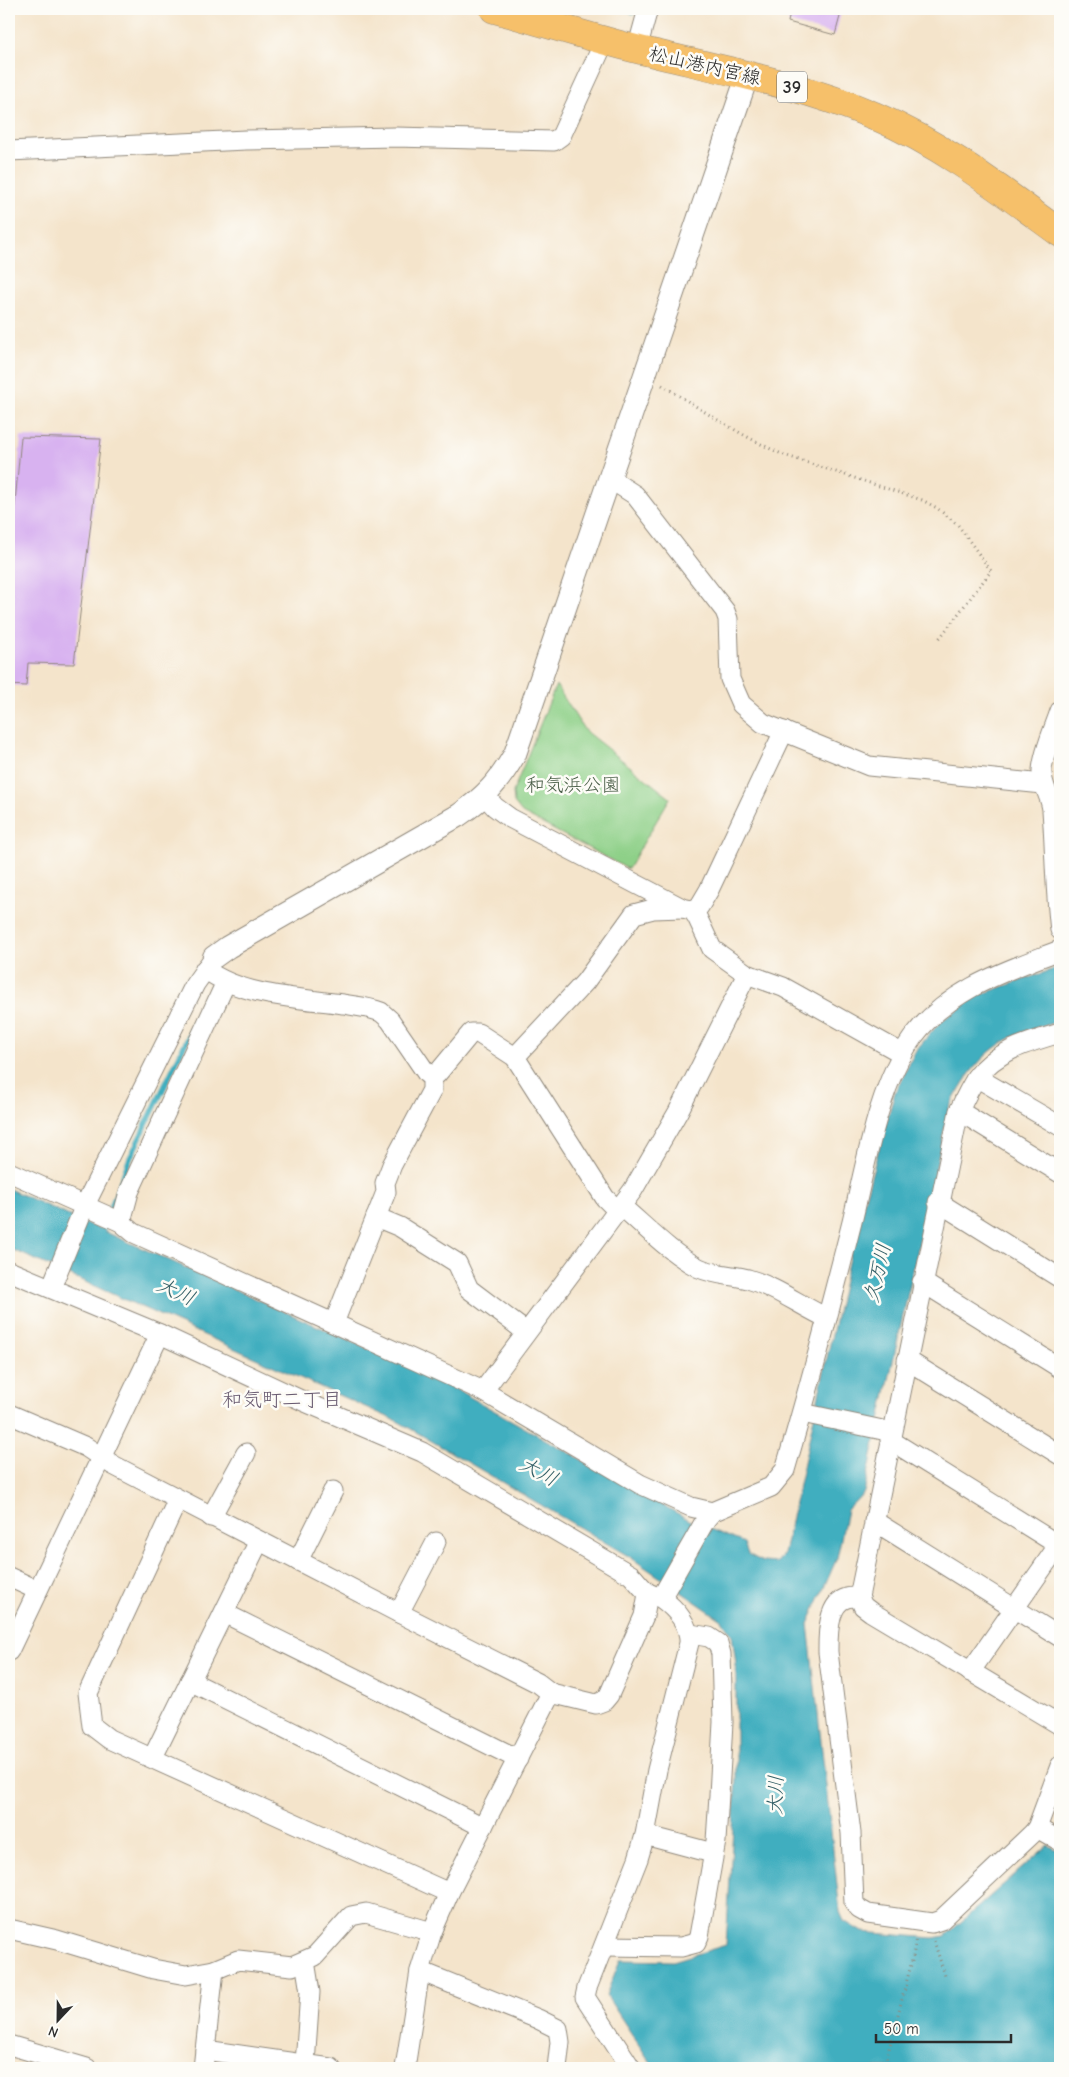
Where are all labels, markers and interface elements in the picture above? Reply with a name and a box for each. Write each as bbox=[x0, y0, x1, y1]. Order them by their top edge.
street label: 松山港内宮線 bbox=[647, 42, 763, 90]
road number: 39 bbox=[777, 72, 807, 102]
park label: 和気浜公園 bbox=[525, 774, 621, 796]
water label: 久万川 bbox=[860, 1241, 895, 1305]
water label: 大川 bbox=[153, 1273, 199, 1310]
district label: 和気町二丁目 bbox=[222, 1388, 342, 1411]
water label: 大川 bbox=[516, 1452, 562, 1491]
water label: 大川 bbox=[763, 1775, 788, 1815]
north arrow bbox=[32, 1994, 82, 2044]
scale bar bbox=[876, 2012, 1012, 2044]
text: 50 m bbox=[884, 2020, 919, 2038]
text: N bbox=[46, 2022, 61, 2041]

